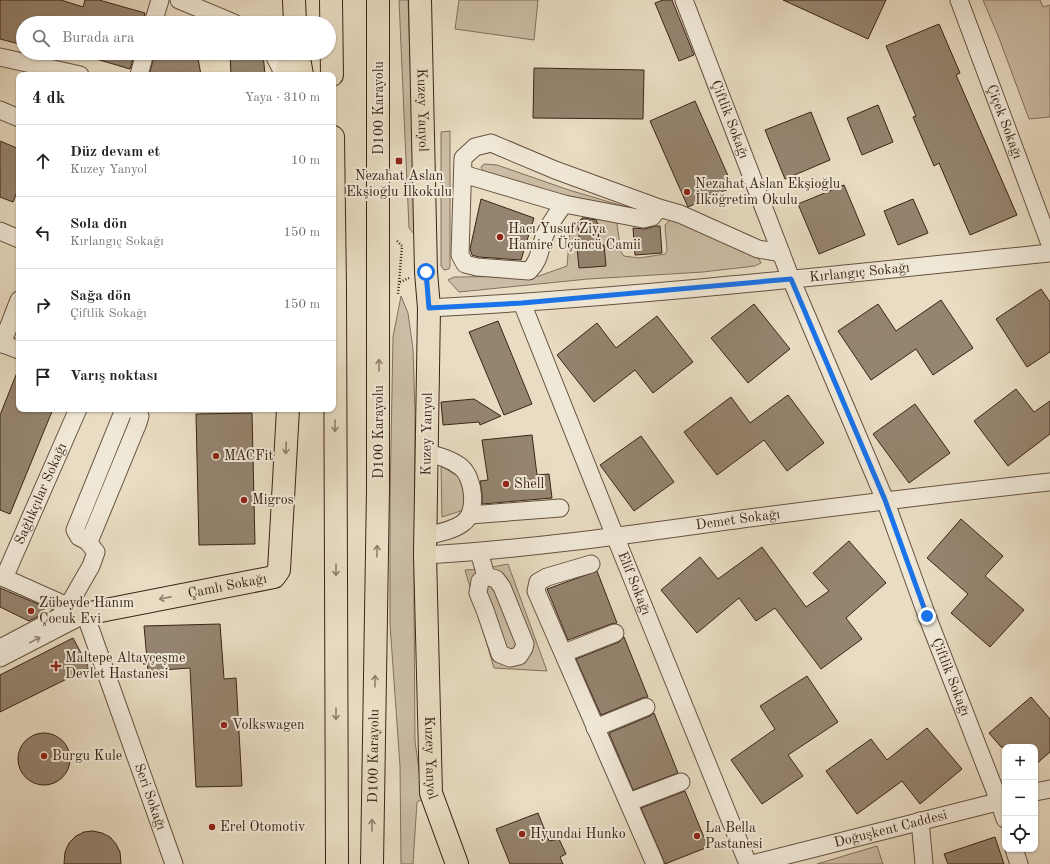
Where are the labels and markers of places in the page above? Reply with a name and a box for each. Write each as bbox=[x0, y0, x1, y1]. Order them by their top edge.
marker: Nezahat Aslan Ekşioğlu İlkokulu bbox=[394, 156, 404, 166]
place label: Nezahat Aslan Ekşioğlu İlkokulu bbox=[346, 169, 453, 199]
place label: Nezahat Aslan Ekşioğlu İlköğretim Okulu bbox=[695, 177, 841, 207]
marker: Nezahat Aslan Ekşioğlu İlköğretim Okulu bbox=[682, 187, 692, 197]
place label: Hacı Yusuf Ziya Hamire Üçüncü Camii bbox=[508, 222, 641, 252]
marker: Hacı Yusuf Ziya Hamire Üçüncü Camii bbox=[495, 232, 505, 242]
place label: MACFit bbox=[224, 449, 273, 463]
marker: MACFit bbox=[211, 451, 221, 461]
place label: Shell bbox=[514, 477, 545, 491]
marker: Shell bbox=[501, 479, 511, 489]
place label: Migros bbox=[252, 493, 294, 507]
marker: Migros bbox=[239, 495, 249, 505]
place label: Zübeyde Hanım Çocuk Evi bbox=[39, 596, 134, 626]
marker: Zübeyde Hanım Çocuk Evi bbox=[26, 606, 36, 616]
place label: Maltepe Altayçeşme Devlet Hastanesi bbox=[65, 651, 185, 681]
marker: Maltepe Altayçeşme Devlet Hastanesi bbox=[50, 660, 62, 672]
place label: Volkswagen bbox=[232, 718, 305, 732]
marker: Volkswagen bbox=[219, 720, 229, 730]
place label: Burgu Kule bbox=[52, 749, 122, 763]
marker: Burgu Kule bbox=[39, 751, 49, 761]
place label: Erel Otomotiv bbox=[220, 820, 306, 834]
place label: La Bella Pastanesi bbox=[705, 821, 763, 851]
marker: Erel Otomotiv bbox=[207, 822, 217, 832]
place label: Hyundai Hunko bbox=[530, 827, 626, 841]
marker: Hyundai Hunko bbox=[517, 829, 527, 839]
marker: La Bella Pastanesi bbox=[692, 831, 702, 841]

